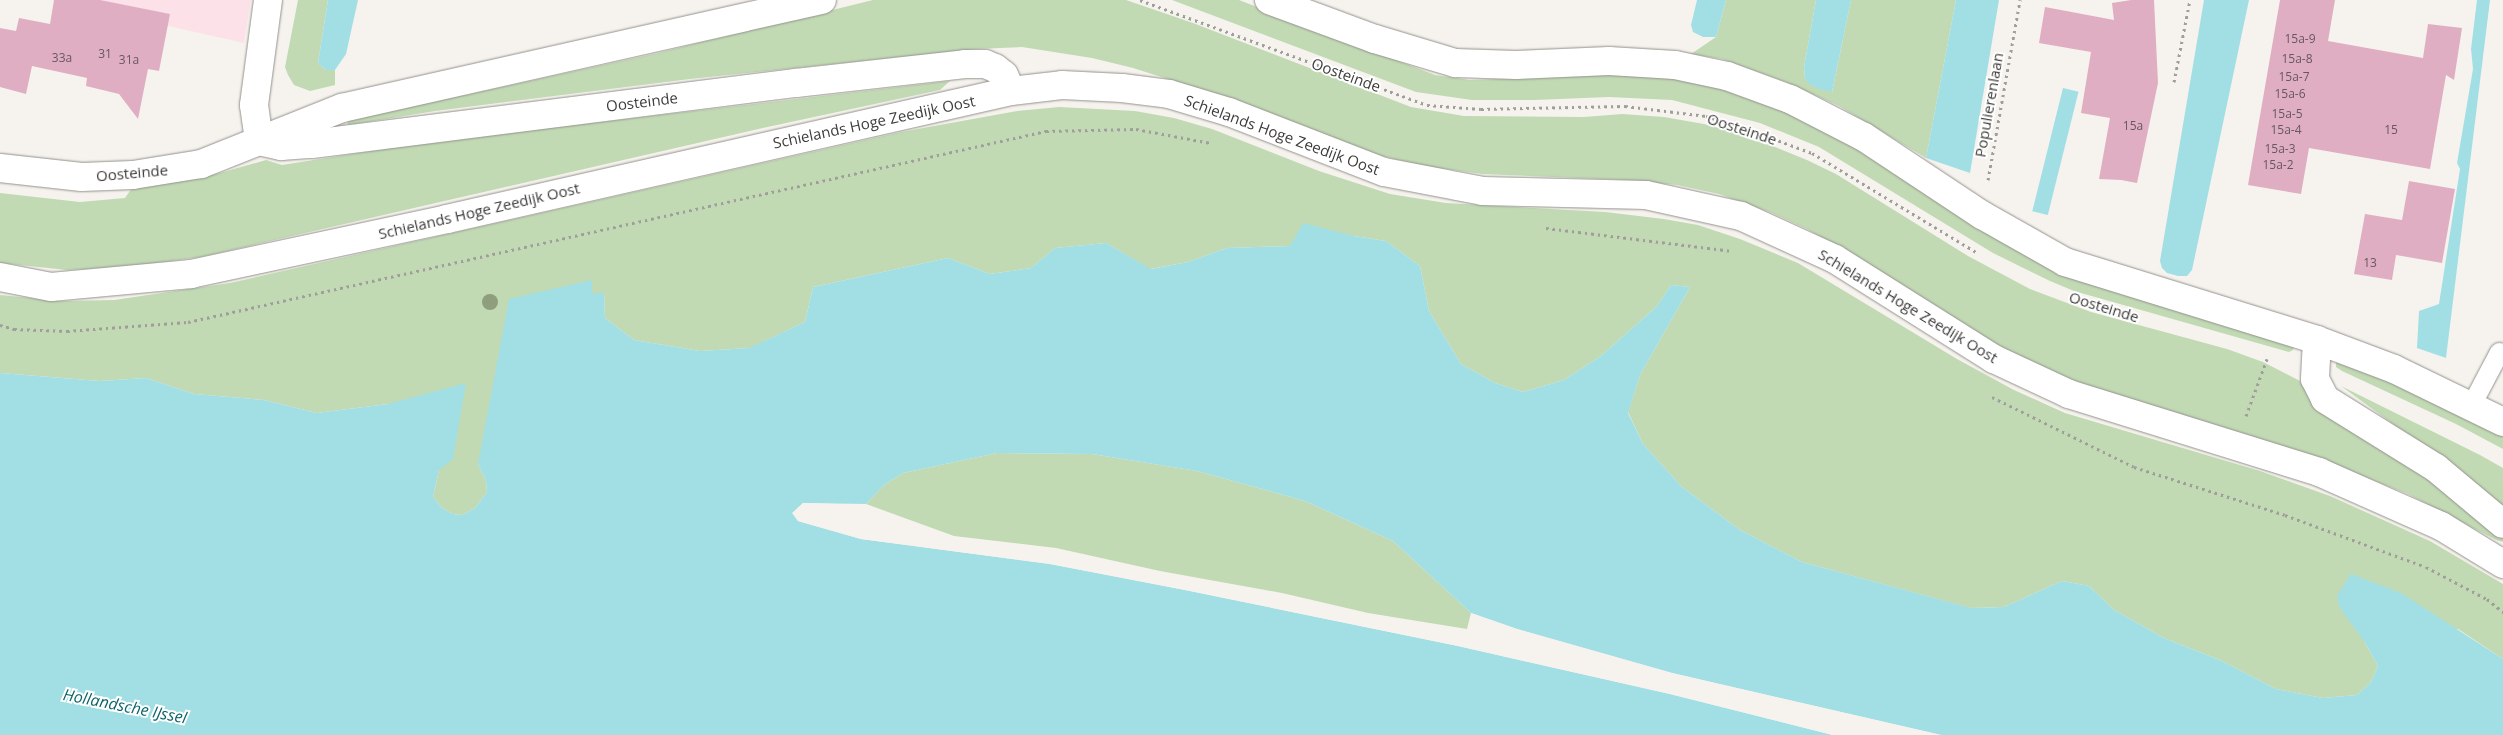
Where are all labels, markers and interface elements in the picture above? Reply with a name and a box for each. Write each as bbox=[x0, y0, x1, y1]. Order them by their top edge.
house number: 15a-9 bbox=[2284, 32, 2316, 46]
house number: 31 bbox=[98, 47, 112, 61]
house number: 33a bbox=[52, 51, 72, 65]
street label: Populierenlaan bbox=[1971, 51, 2007, 159]
house number: 15a-8 bbox=[2281, 52, 2313, 66]
house number: 31a bbox=[119, 53, 139, 67]
street label: Oosteinde bbox=[1309, 54, 1383, 96]
house number: 15a-7 bbox=[2278, 70, 2310, 84]
house number: 15a-6 bbox=[2274, 87, 2306, 101]
street label: Oosteinde bbox=[605, 89, 679, 115]
street label: Schielands Hoge Zeedijk Oost bbox=[1182, 91, 1382, 179]
street label: Schielands Hoge Zeedijk Oost bbox=[771, 92, 977, 152]
house number: 15a-5 bbox=[2271, 107, 2303, 121]
street label: Oosteinde bbox=[1705, 109, 1779, 149]
house number: 15a bbox=[2123, 119, 2143, 133]
house number: 15a-4 bbox=[2270, 123, 2302, 137]
house number: 15 bbox=[2384, 123, 2398, 137]
house number: 15a-3 bbox=[2264, 142, 2296, 156]
house number: 15a-2 bbox=[2262, 158, 2294, 172]
street label: Oosteinde bbox=[95, 161, 169, 185]
street label: Schielands Hoge Zeedijk Oost bbox=[377, 179, 581, 243]
street label: Schielands Hoge Zeedijk Oost bbox=[1815, 245, 2001, 367]
house number: 13 bbox=[2363, 256, 2377, 270]
street label: Oosteinde bbox=[2067, 288, 2141, 326]
water label: Hollandsche IJssel bbox=[62, 685, 188, 727]

